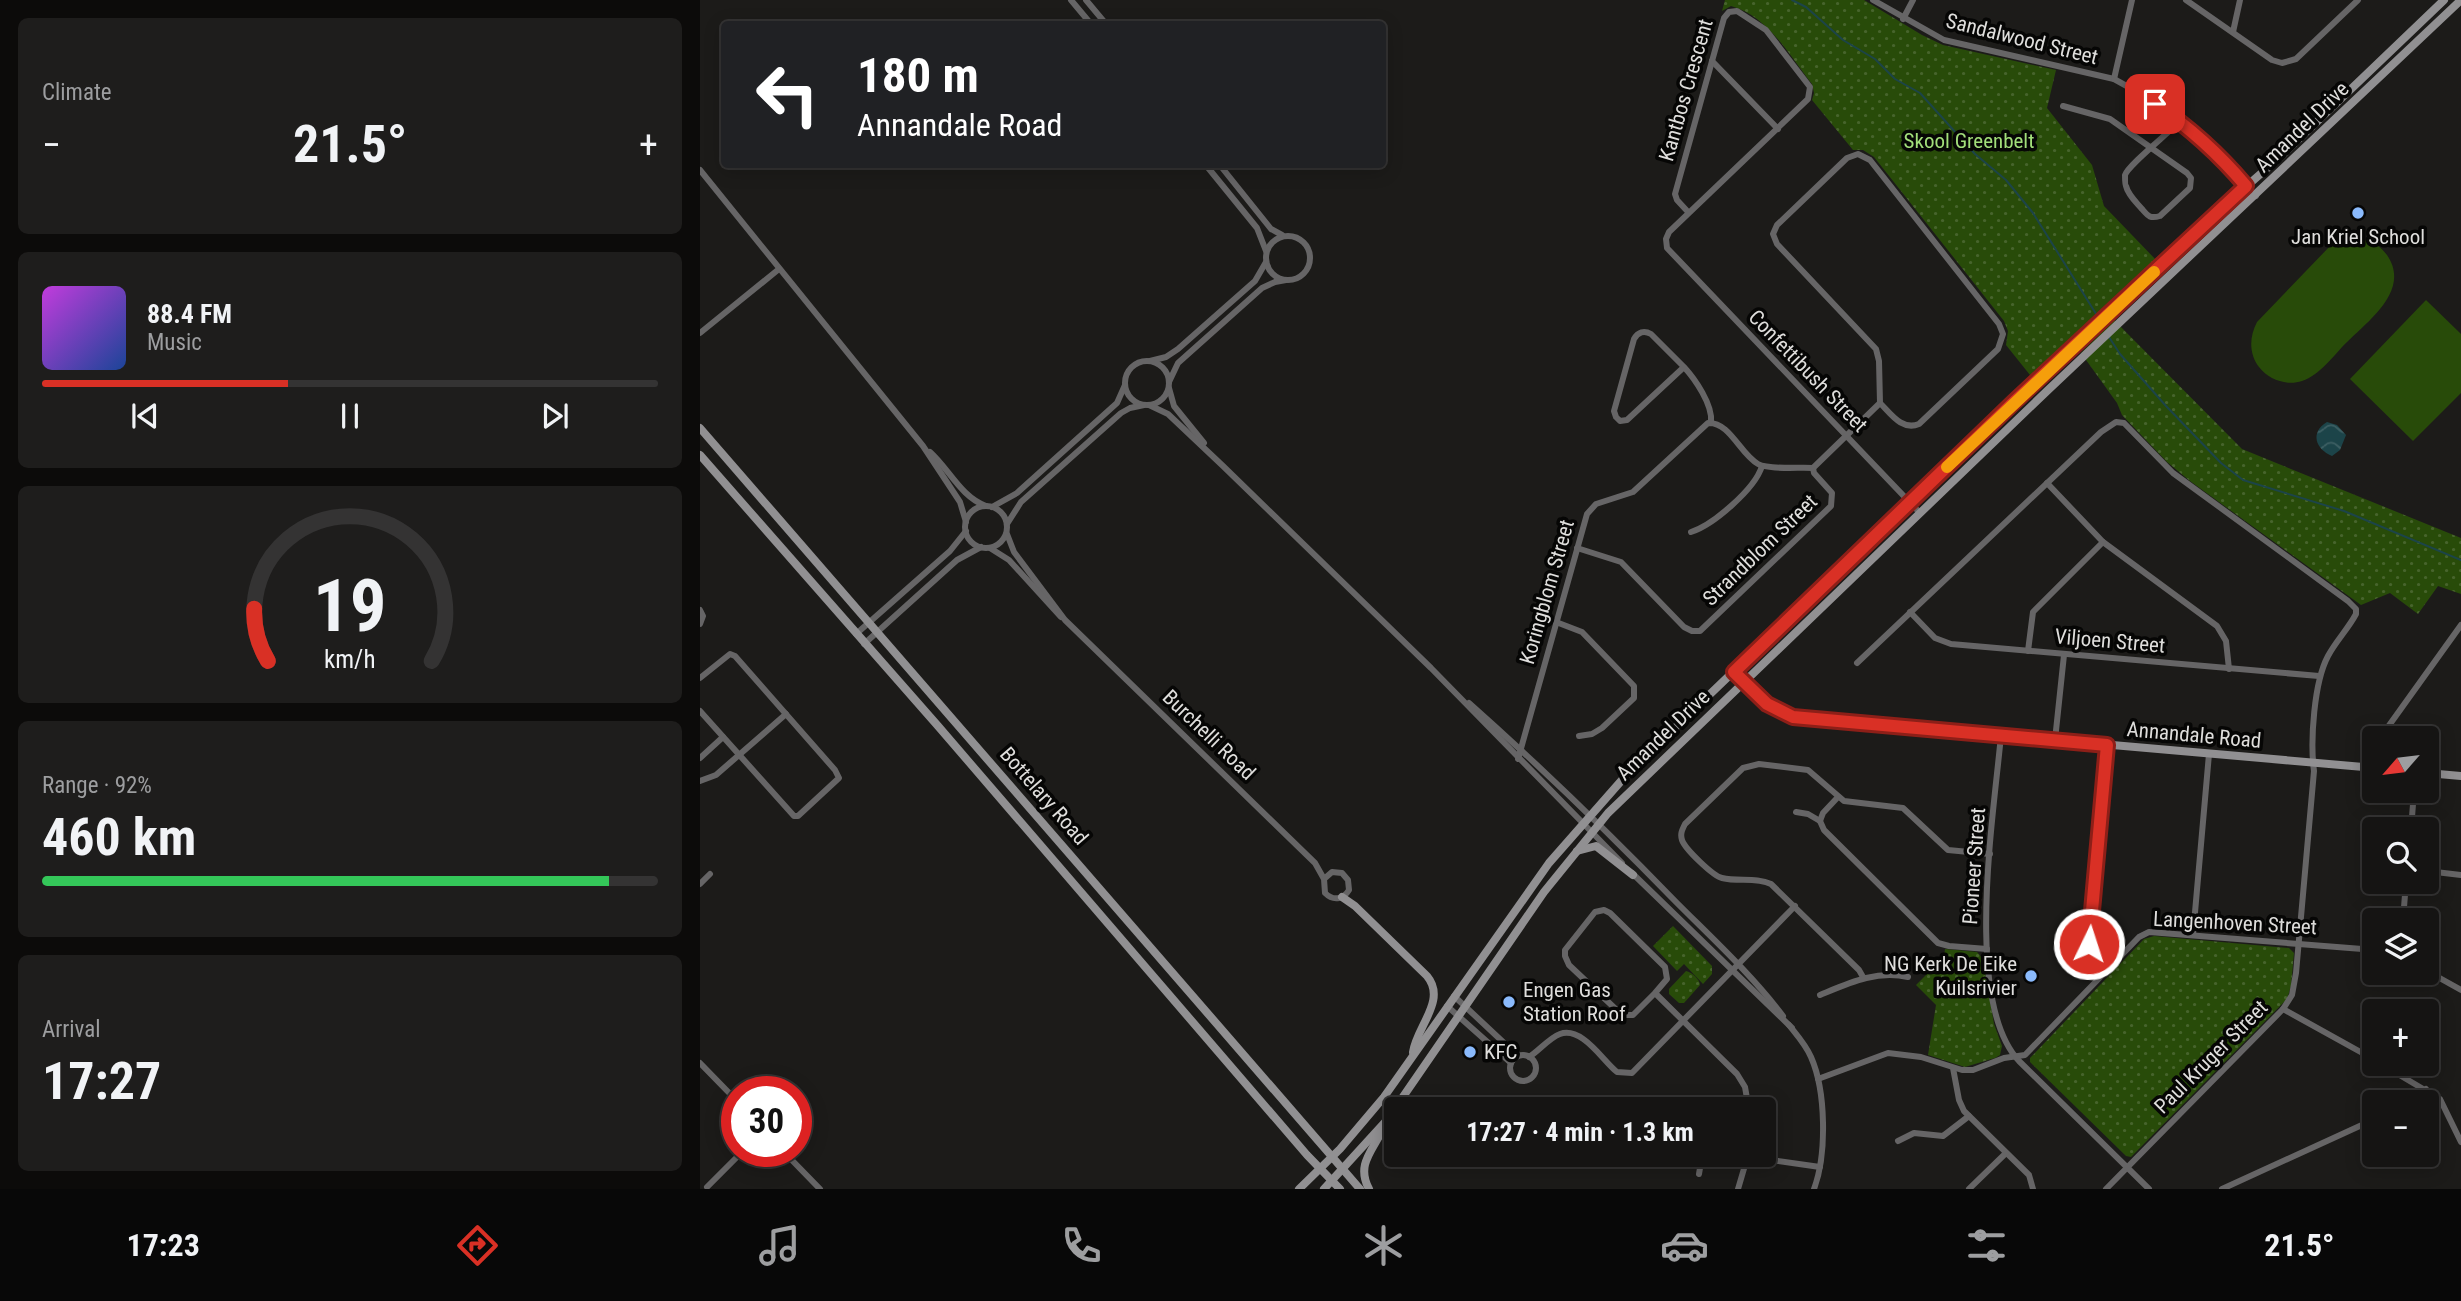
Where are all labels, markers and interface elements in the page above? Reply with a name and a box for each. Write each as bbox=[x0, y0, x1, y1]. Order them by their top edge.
street label: Sandalwood Street bbox=[1944, 9, 2100, 69]
street label: Kantbos Crescent bbox=[1654, 16, 1718, 164]
text: 180 m bbox=[857, 47, 979, 104]
icon: left bbox=[742, 49, 833, 140]
pin bbox=[2125, 74, 2185, 134]
street label: Amandel Drive bbox=[2251, 77, 2354, 177]
text: Climate bbox=[42, 79, 112, 106]
icon: arrive bbox=[2136, 85, 2174, 123]
text: Annandale Road bbox=[857, 106, 1062, 144]
text: 21.5° bbox=[293, 114, 407, 175]
text: − bbox=[42, 123, 61, 167]
text: + bbox=[639, 123, 658, 167]
park label: Skool Greenbelt bbox=[1904, 129, 2034, 153]
marker: Jan Kriel School bbox=[2350, 205, 2366, 221]
place label: Jan Kriel School bbox=[2291, 225, 2425, 249]
text: 88.4 FM bbox=[147, 299, 232, 329]
street label: Confettibush Street bbox=[1744, 305, 1872, 437]
text: Music bbox=[147, 329, 202, 356]
icon: previous bbox=[126, 397, 164, 435]
icon: pause bbox=[331, 397, 369, 435]
icon: next bbox=[536, 397, 574, 435]
street label: Strandblom Street bbox=[1698, 490, 1822, 610]
street label: Koringblom Street bbox=[1515, 517, 1579, 667]
text: 19 bbox=[313, 563, 387, 649]
street label: Viljoen Street bbox=[2054, 624, 2166, 658]
text: km/h bbox=[324, 644, 376, 673]
street label: Burchelli Road bbox=[1158, 685, 1260, 785]
street label: Amandel Drive bbox=[1612, 685, 1715, 785]
street label: Annandale Road bbox=[2126, 717, 2262, 753]
north arrow bbox=[2362, 726, 2440, 803]
map controls bbox=[2362, 726, 2439, 1167]
street label: Bottelary Road bbox=[995, 742, 1093, 850]
text: Range · 92% bbox=[42, 772, 152, 799]
text: 460 km bbox=[42, 807, 196, 868]
street label: Pioneer Street bbox=[1958, 807, 1990, 925]
button: search bbox=[2362, 817, 2439, 894]
position arrow bbox=[2052, 907, 2126, 981]
street label: Langenhoven Street bbox=[2152, 907, 2318, 939]
button: layers bbox=[2362, 908, 2439, 985]
place label: NG Kerk De Eike Kuilsrivier bbox=[1884, 952, 2017, 1000]
marker: NG Kerk De Eike Kuilsrivier bbox=[2023, 968, 2039, 984]
place label: Engen Gas Station Roof bbox=[1523, 978, 1626, 1026]
marker: Engen Gas Station Roof bbox=[1501, 994, 1517, 1010]
street label: Paul Kruger Street bbox=[2149, 995, 2273, 1119]
button: + bbox=[2362, 999, 2439, 1076]
text: Arrival bbox=[42, 1016, 101, 1043]
place label: KFC bbox=[1484, 1040, 1517, 1064]
marker: KFC bbox=[1462, 1044, 1478, 1060]
text: 17:27 bbox=[42, 1051, 161, 1112]
speed limit sign: 30 bbox=[721, 1076, 812, 1167]
button: − bbox=[2362, 1090, 2439, 1167]
text: 17:27 · 4 min · 1.3 km bbox=[1466, 1117, 1694, 1147]
icon: directions bbox=[453, 1221, 502, 1270]
icon: music bbox=[755, 1221, 804, 1270]
icon: phone bbox=[1057, 1221, 1106, 1270]
icon: climate bbox=[1359, 1221, 1408, 1270]
icon: car bbox=[1660, 1221, 1709, 1270]
icon: filters bbox=[1962, 1221, 2011, 1270]
text: 17:23 bbox=[126, 1226, 200, 1264]
text: 21.5° bbox=[2264, 1226, 2334, 1264]

